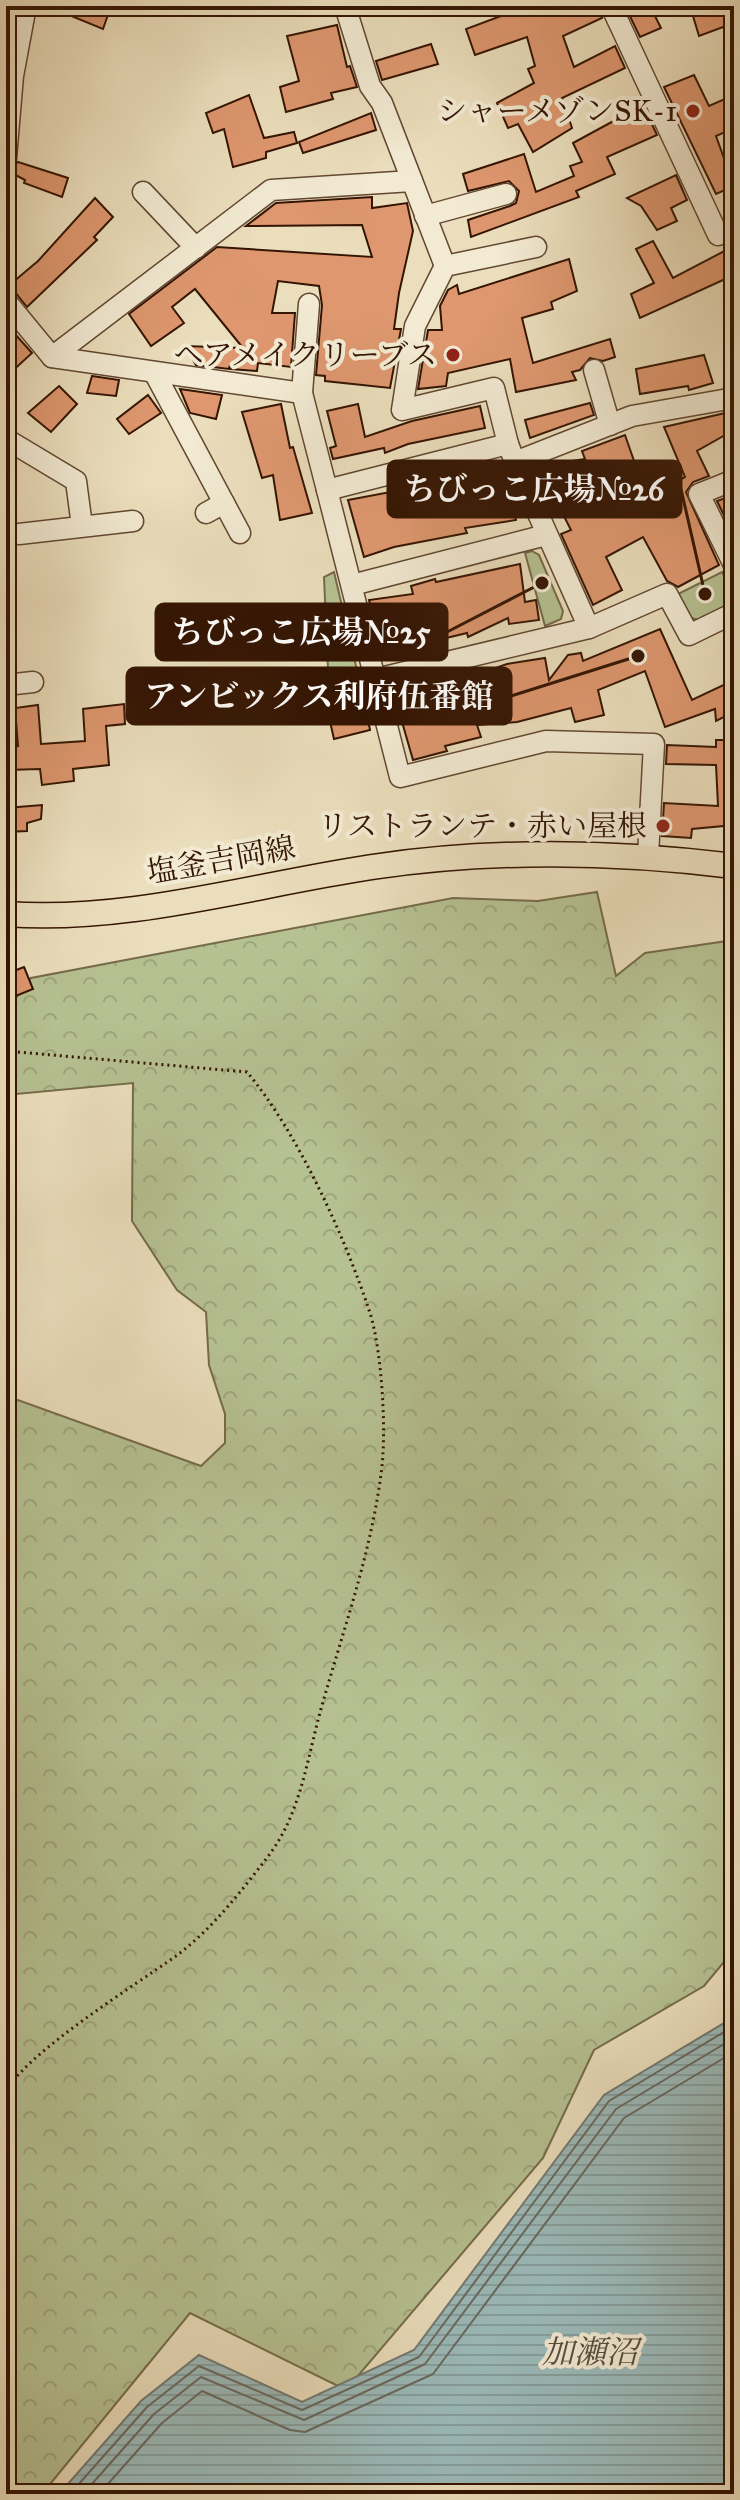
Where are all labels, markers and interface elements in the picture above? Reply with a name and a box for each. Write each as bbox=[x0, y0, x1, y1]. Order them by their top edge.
place label: シャーメゾンSK-1 bbox=[437, 93, 677, 129]
marker: シャーメゾンSK-1 bbox=[684, 102, 702, 120]
place label: ヘアメイクリーブス bbox=[174, 337, 437, 373]
marker: ヘアメイクリーブス bbox=[444, 346, 462, 364]
callout: ちびっこ広場№26 bbox=[388, 461, 681, 517]
text: ちびっこ広場№26 bbox=[404, 470, 666, 509]
callout: ちびっこ広場№25 bbox=[156, 604, 447, 660]
text: ちびっこ広場№25 bbox=[172, 613, 431, 652]
callout: アンビックス利府伍番館 bbox=[127, 668, 511, 724]
text: アンビックス利府伍番館 bbox=[144, 677, 494, 716]
place label: リストランテ・赤い屋根 bbox=[318, 808, 647, 844]
marker: リストランテ・赤い屋根 bbox=[654, 817, 672, 835]
street label: 塩釜吉岡線 bbox=[144, 829, 298, 891]
water label: 加瀬沼 bbox=[542, 2333, 643, 2372]

